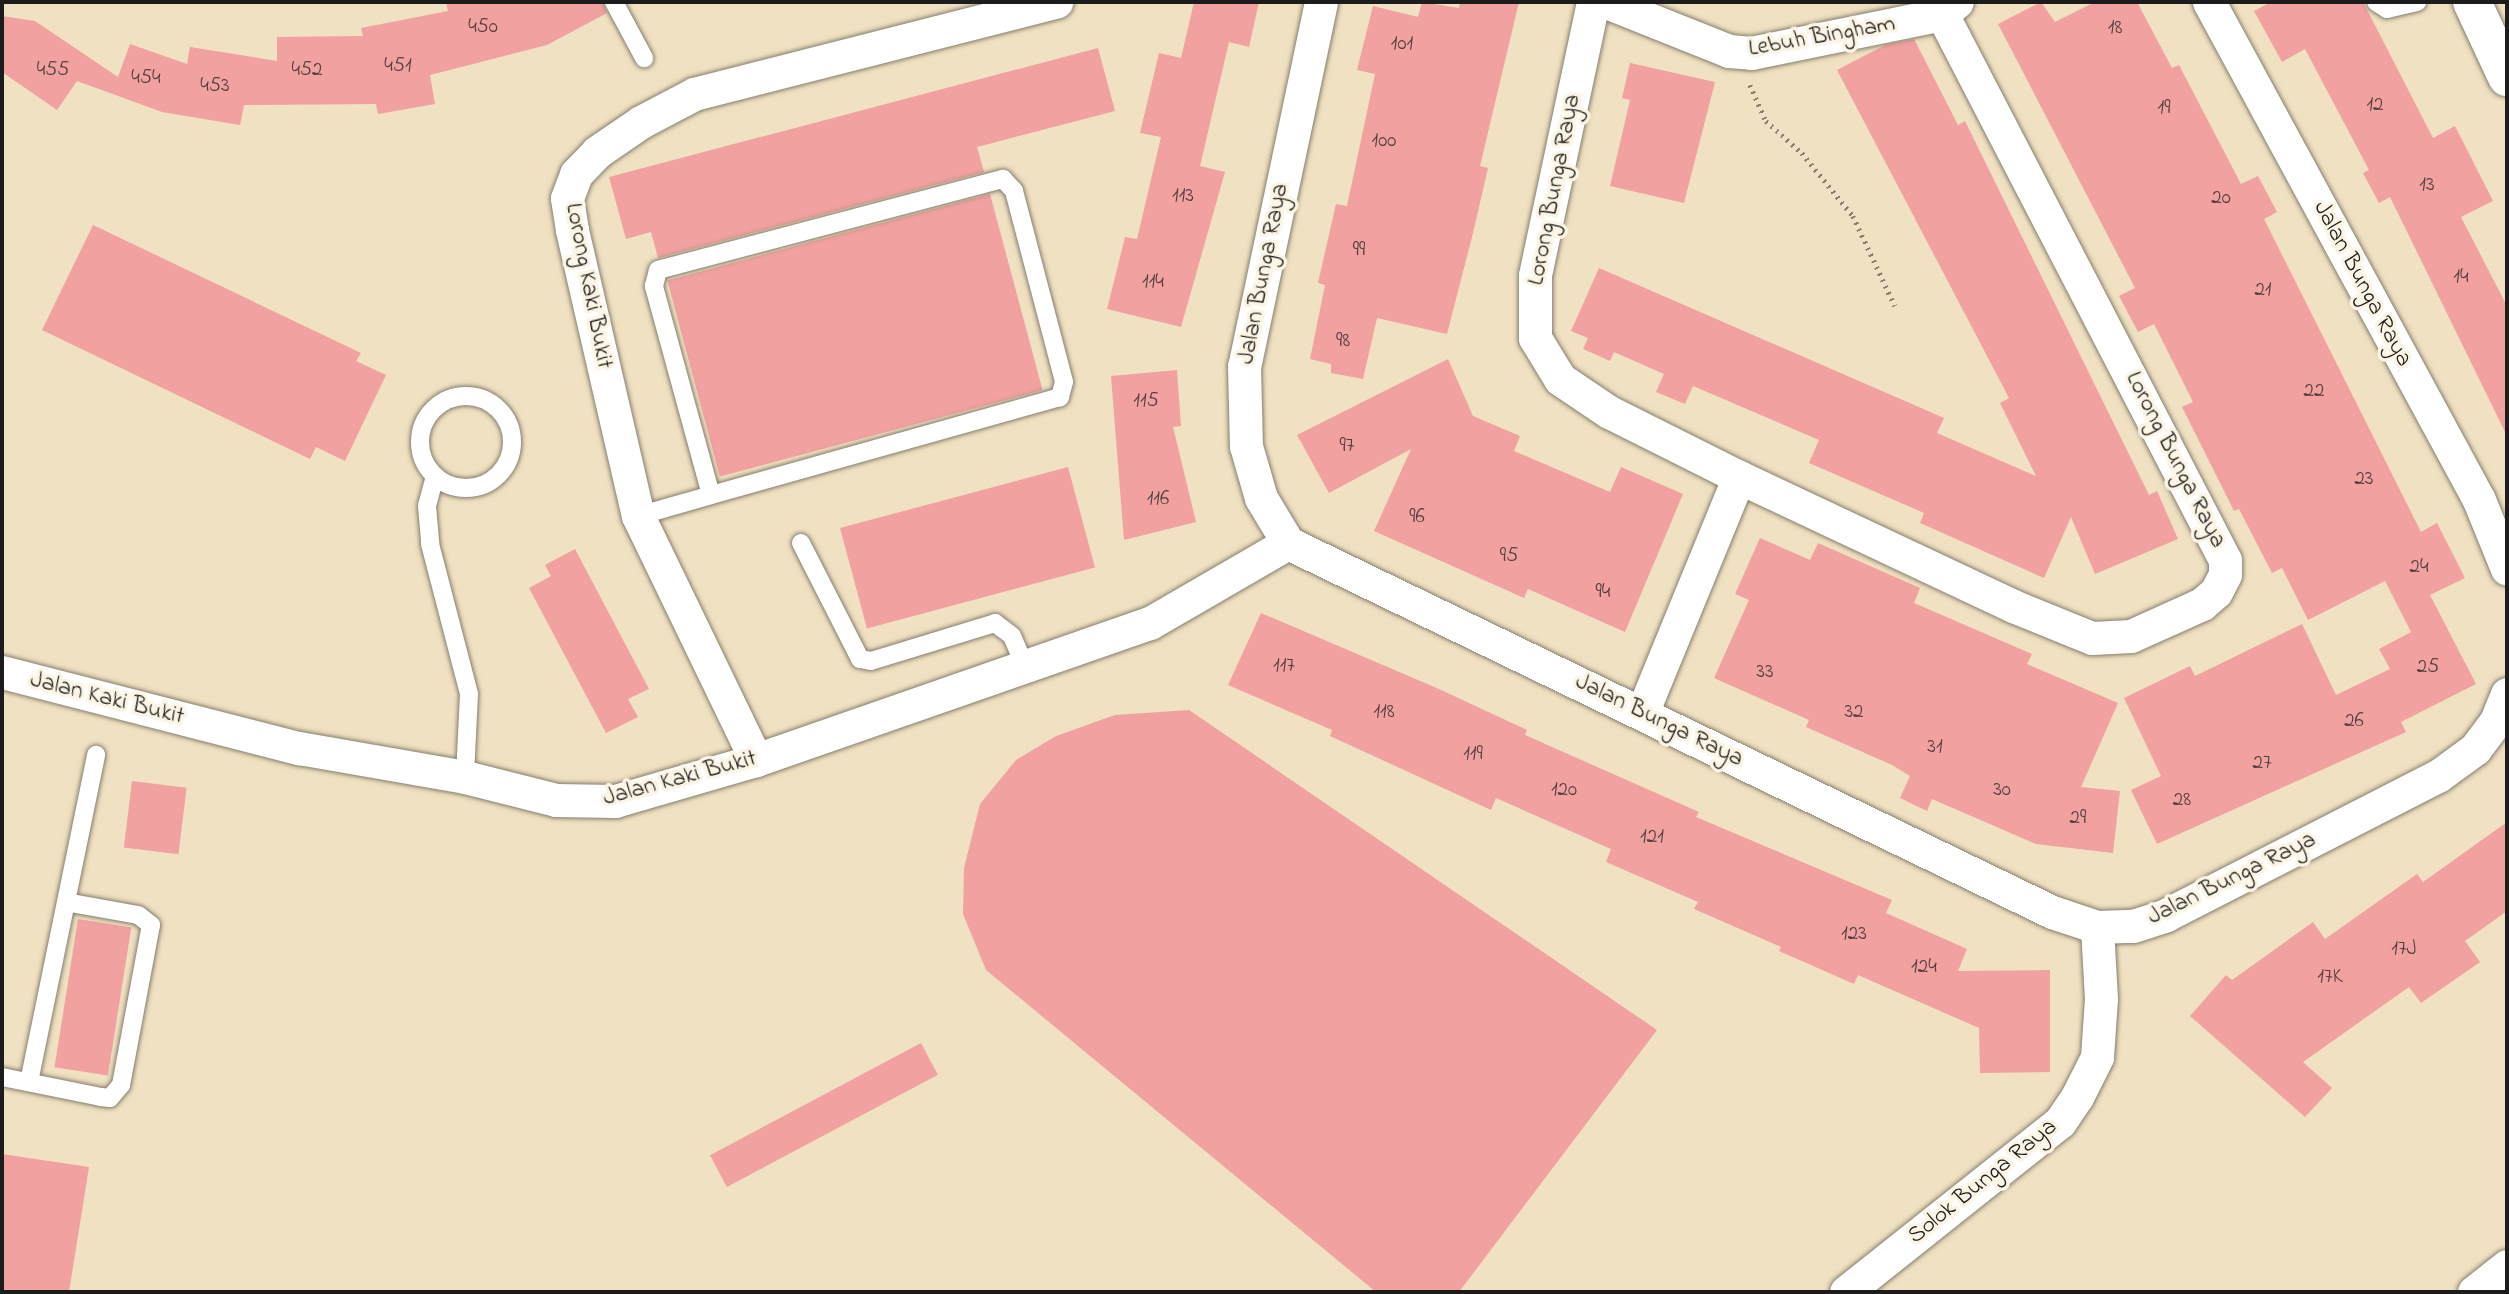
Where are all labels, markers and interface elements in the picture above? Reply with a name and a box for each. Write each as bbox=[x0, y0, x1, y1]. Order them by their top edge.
street label: Lebuh Bingham bbox=[1746, 10, 1898, 64]
house number: 450 bbox=[468, 14, 498, 40]
house number: 18 bbox=[2108, 15, 2122, 41]
house number: 101 bbox=[1391, 31, 1413, 57]
house number: 451 bbox=[384, 53, 412, 79]
house number: 455 bbox=[37, 57, 69, 83]
house number: 452 bbox=[291, 57, 323, 83]
house number: 454 bbox=[131, 65, 161, 91]
house number: 453 bbox=[200, 73, 230, 99]
street label: Lorong Bunga Raya bbox=[1522, 92, 1588, 288]
house number: 12 bbox=[2366, 92, 2384, 118]
house number: 19 bbox=[2158, 95, 2170, 121]
house number: 100 bbox=[1372, 128, 1396, 154]
house number: 13 bbox=[2419, 172, 2435, 198]
street label: Jalan Bunga Raya bbox=[1232, 181, 1296, 367]
house number: 113 bbox=[1172, 183, 1194, 209]
house number: 20 bbox=[2211, 185, 2231, 211]
street label: Jalan Bunga Raya bbox=[2306, 196, 2418, 372]
street label: Lorong Kaki Bukit bbox=[558, 201, 618, 371]
house number: 99 bbox=[1353, 237, 1365, 263]
house number: 14 bbox=[2453, 264, 2469, 290]
house number: 114 bbox=[1142, 269, 1164, 295]
house number: 21 bbox=[2254, 277, 2272, 303]
house number: 98 bbox=[1336, 328, 1350, 354]
street label: Lorong Bunga Raya bbox=[2118, 367, 2232, 553]
house number: 22 bbox=[2304, 378, 2324, 404]
house number: 115 bbox=[1133, 388, 1159, 414]
house number: 97 bbox=[1340, 433, 1354, 459]
house number: 23 bbox=[2354, 466, 2374, 492]
house number: 116 bbox=[1147, 486, 1169, 512]
house number: 96 bbox=[1409, 504, 1425, 530]
house number: 95 bbox=[1500, 543, 1518, 569]
house number: 24 bbox=[2409, 554, 2429, 580]
house number: 94 bbox=[1596, 579, 1610, 605]
house number: 117 bbox=[1273, 653, 1295, 679]
house number: 25 bbox=[2417, 654, 2439, 680]
house number: 33 bbox=[1756, 659, 1774, 685]
street label: Jalan Kaki Bukit bbox=[27, 666, 187, 732]
street label: Jalan Bunga Raya bbox=[1570, 668, 1748, 774]
house number: 118 bbox=[1373, 699, 1395, 725]
house number: 32 bbox=[1844, 699, 1864, 725]
house number: 26 bbox=[2344, 708, 2364, 734]
house number: 31 bbox=[1927, 734, 1943, 760]
house number: 119 bbox=[1463, 741, 1483, 767]
street label: Jalan Kaki Bukit bbox=[600, 745, 760, 813]
house number: 27 bbox=[2252, 750, 2272, 776]
house number: 120 bbox=[1551, 777, 1577, 803]
house number: 30 bbox=[1993, 777, 2011, 803]
house number: 28 bbox=[2173, 787, 2191, 813]
house number: 29 bbox=[2070, 805, 2086, 831]
house number: 121 bbox=[1640, 824, 1664, 850]
street label: Jalan Bunga Raya bbox=[2143, 826, 2321, 932]
house number: 123 bbox=[1841, 921, 1867, 947]
house number: 17J bbox=[2391, 936, 2417, 962]
house number: 124 bbox=[1911, 954, 1937, 980]
house number: 17K bbox=[2317, 964, 2343, 990]
street label: Solok Bunga Raya bbox=[1903, 1113, 2063, 1251]

